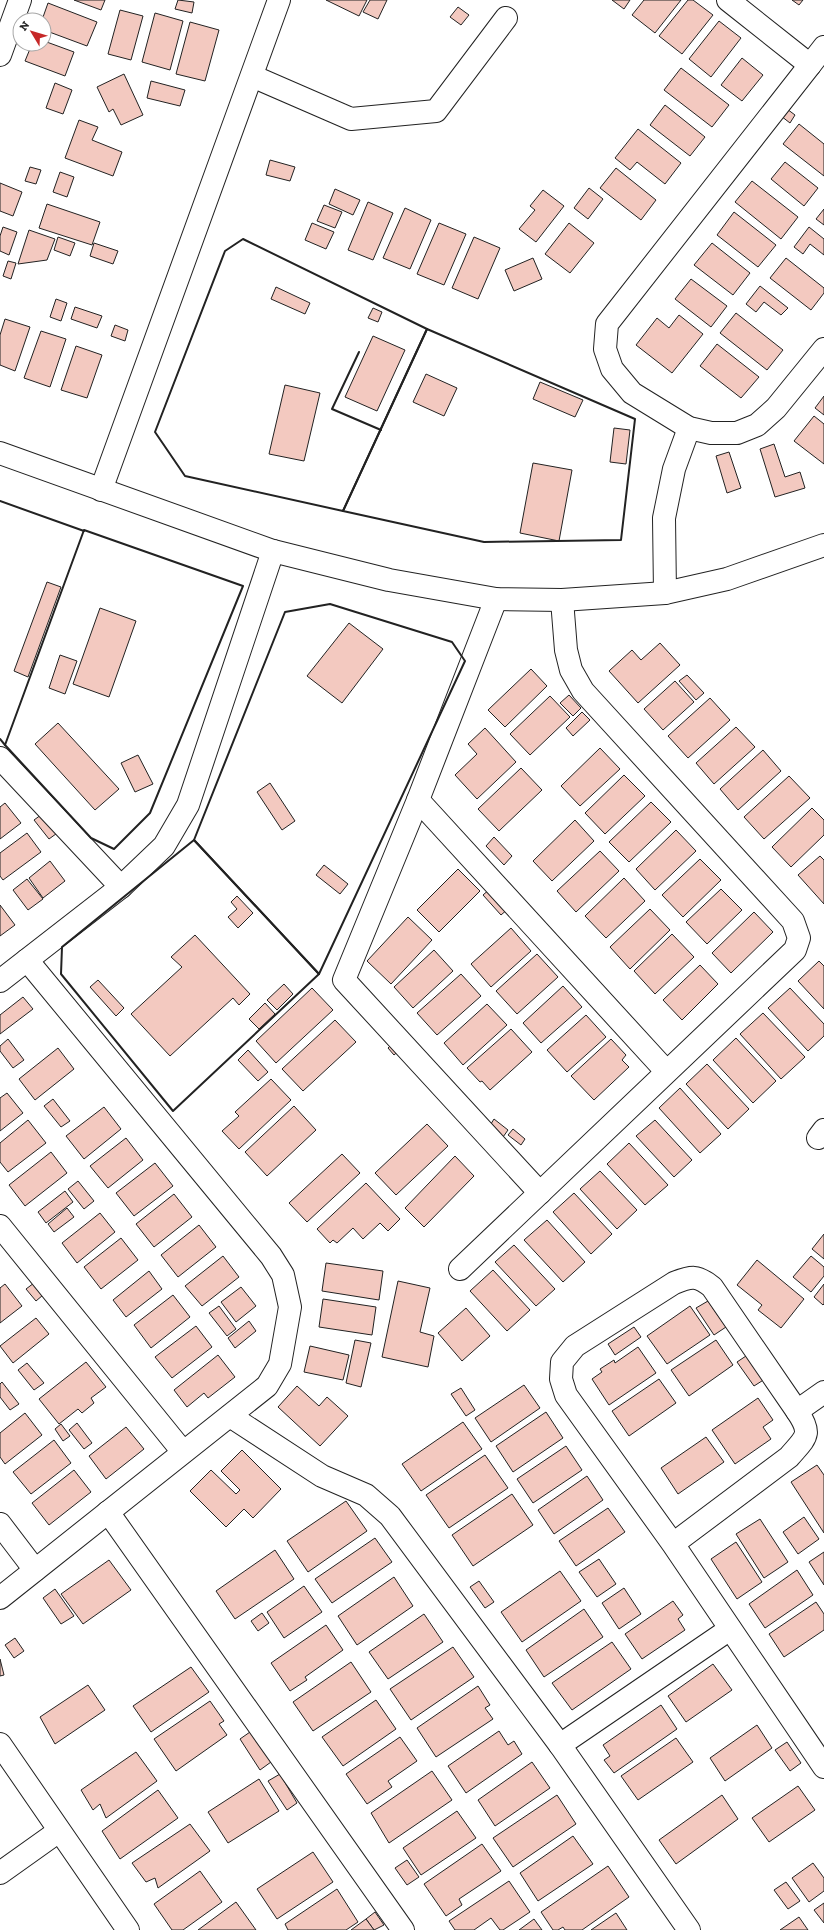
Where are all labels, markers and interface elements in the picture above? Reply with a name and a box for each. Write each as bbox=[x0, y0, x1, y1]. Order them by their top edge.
north arrow bbox=[12, 12, 52, 52]
text: N bbox=[17, 18, 33, 33]

